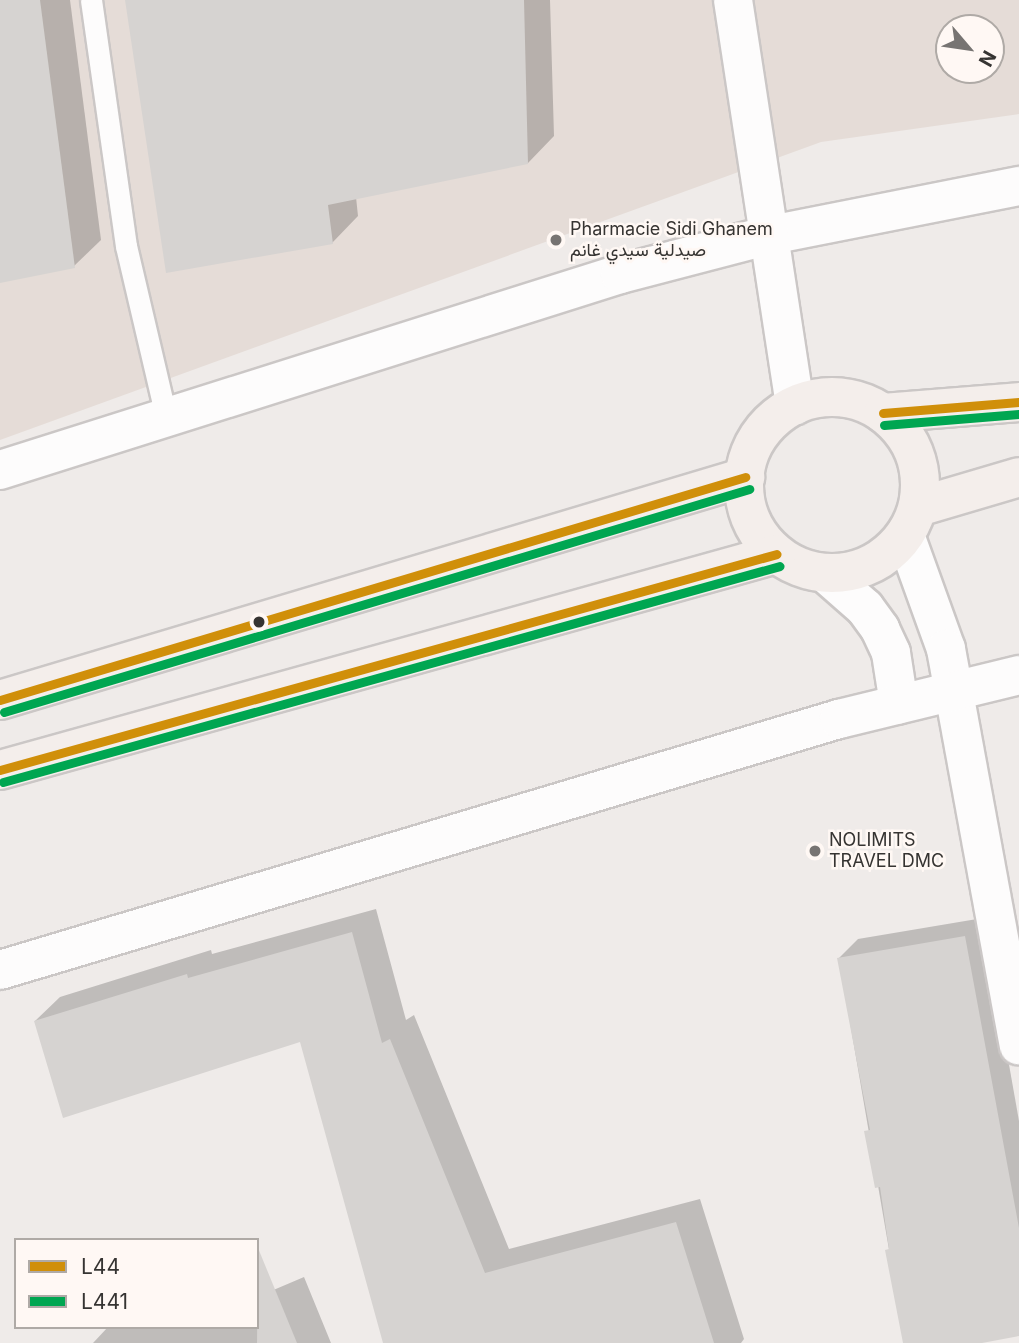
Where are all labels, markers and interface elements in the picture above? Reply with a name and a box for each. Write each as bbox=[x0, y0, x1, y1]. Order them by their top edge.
north arrow bbox=[935, 14, 1005, 84]
text: N bbox=[973, 47, 1001, 70]
place label: Pharmacie Sidi Ghanem صيدلية سيدي غانم bbox=[570, 219, 773, 262]
marker: Pharmacie Sidi Ghanem صيدلية سيدي غانم bbox=[548, 232, 564, 248]
unlabelled marker bbox=[252, 615, 266, 629]
place label: NOLIMITS TRAVEL DMC bbox=[829, 830, 944, 872]
marker: NOLIMITS TRAVEL DMC bbox=[807, 843, 823, 859]
legend bbox=[14, 1238, 259, 1329]
text: L44 bbox=[81, 1254, 120, 1279]
text: L441 bbox=[81, 1289, 128, 1314]

